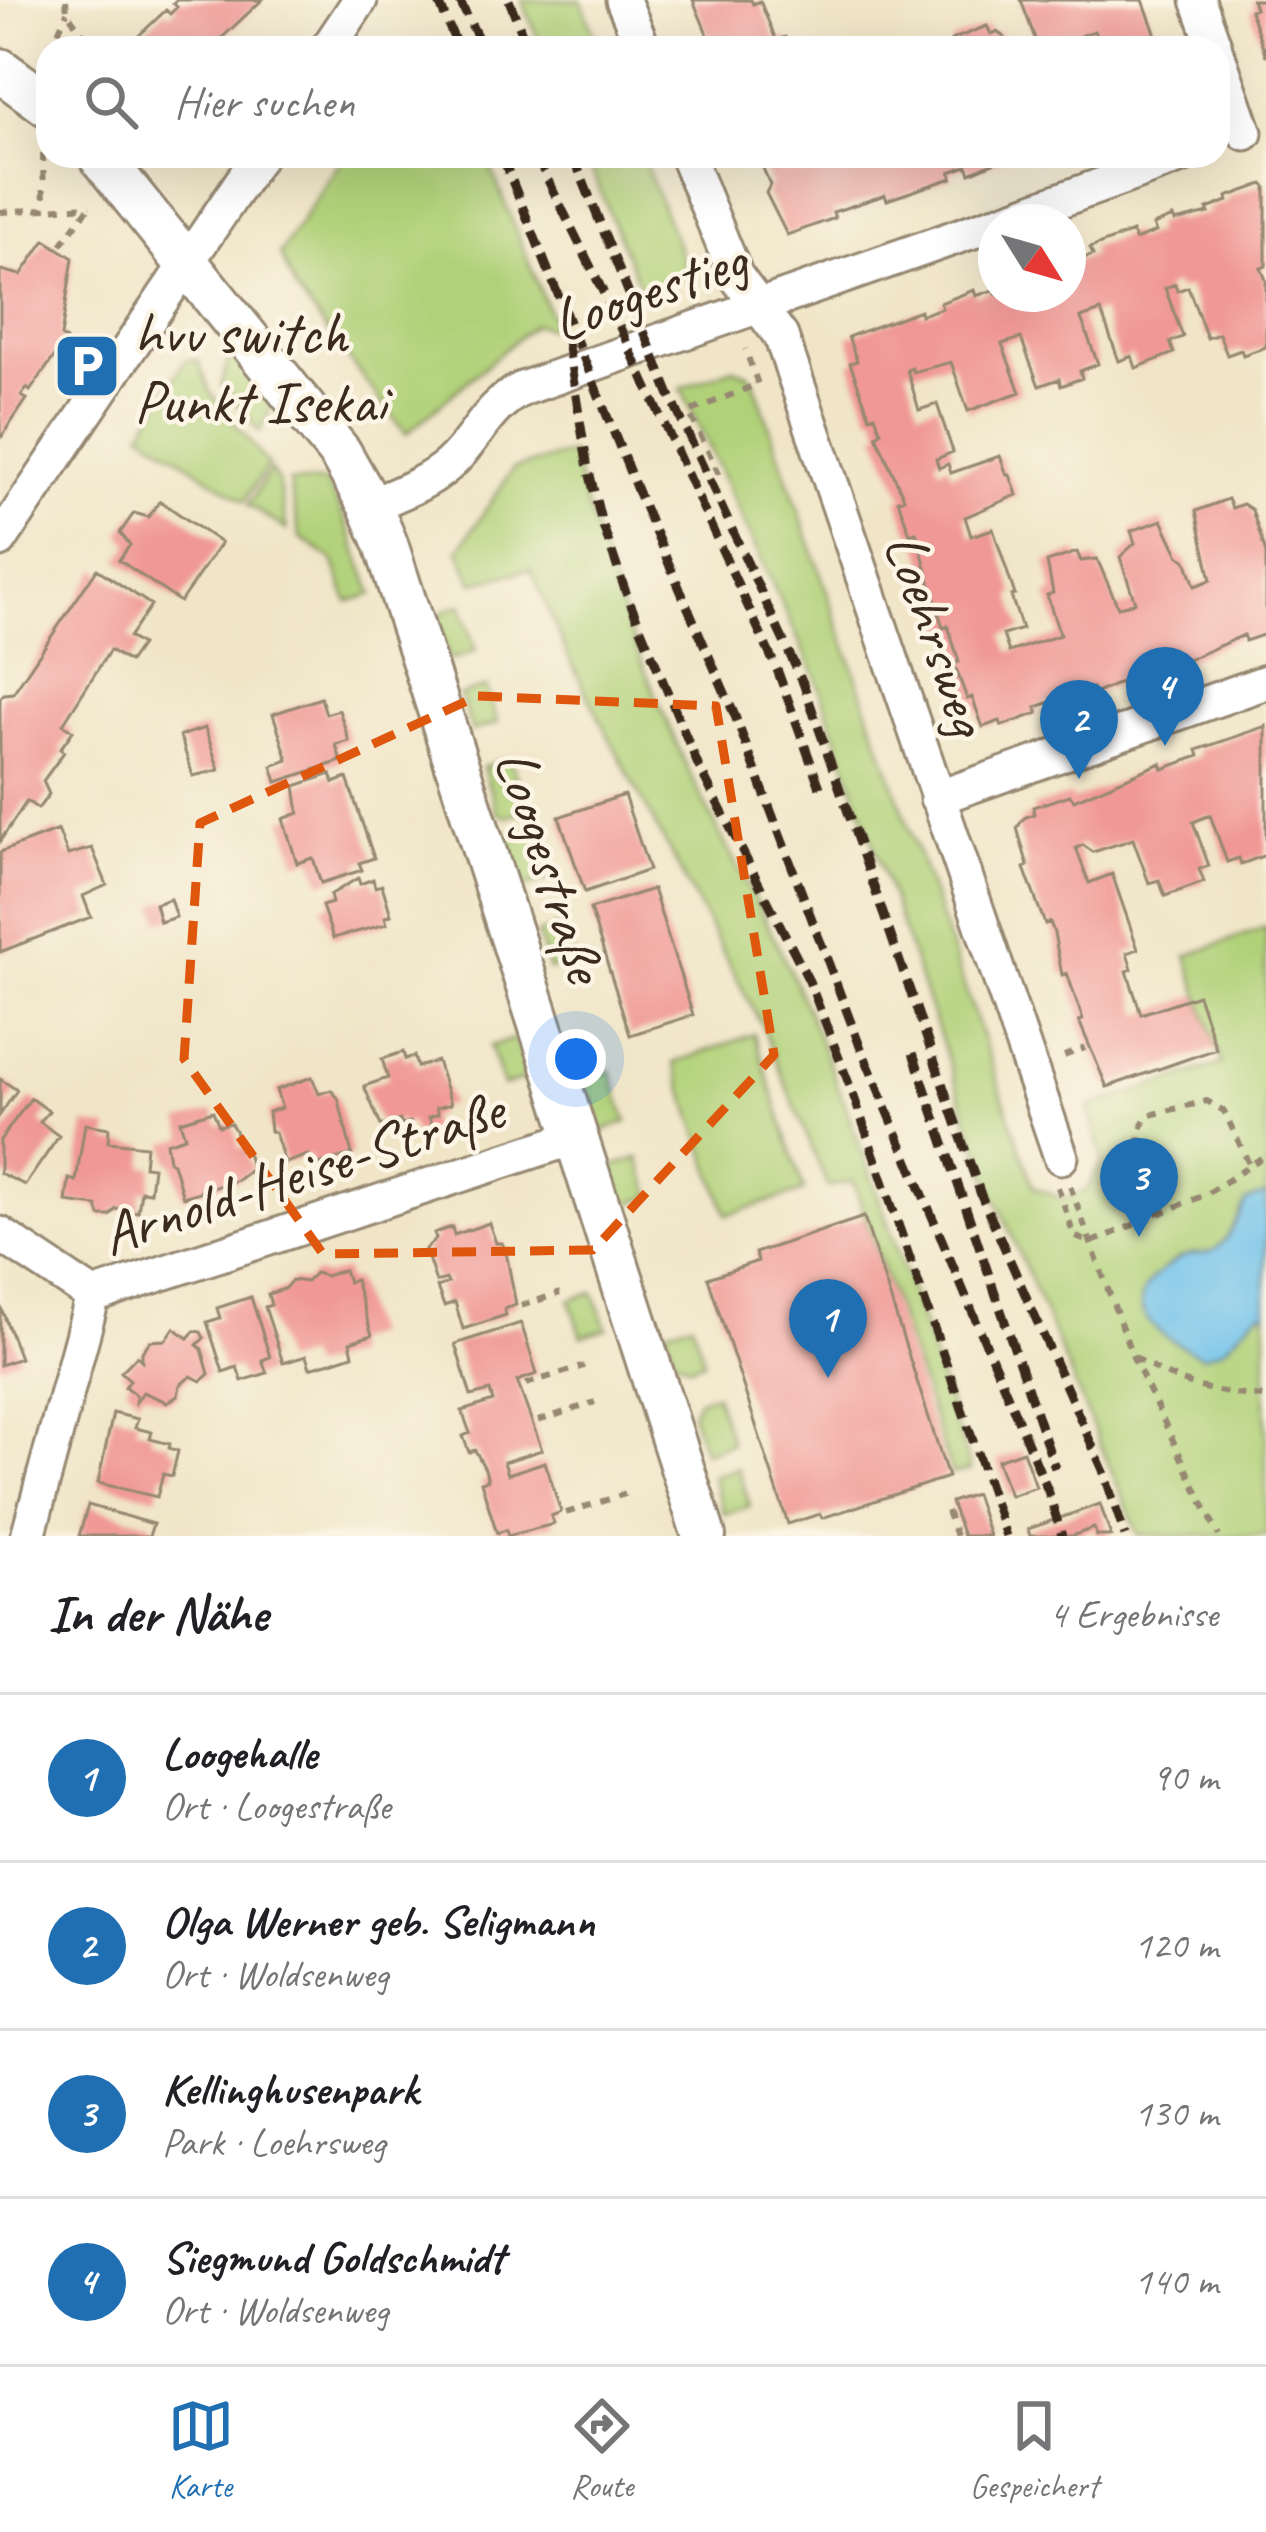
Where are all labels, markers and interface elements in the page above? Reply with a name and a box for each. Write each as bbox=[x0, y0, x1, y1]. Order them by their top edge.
search box bbox=[36, 36, 1230, 168]
icon: search bbox=[78, 69, 144, 135]
text: Hier suchen bbox=[174, 74, 354, 131]
north arrow bbox=[978, 204, 1086, 312]
street label: Loogestieg bbox=[542, 220, 759, 359]
place label: hvv switch Punkt Isekai bbox=[134, 295, 393, 440]
parking icon: hvv switch Punkt Isekai bbox=[52, 331, 122, 401]
street label: Loehrsweg bbox=[867, 523, 1008, 748]
pin: 4 bbox=[1126, 647, 1204, 746]
pin: 2 bbox=[1040, 680, 1118, 779]
street label: Loogestraße bbox=[478, 739, 626, 995]
your location bbox=[546, 1029, 606, 1089]
street label: Arnold-Heise-Straße bbox=[92, 1070, 517, 1273]
pin: 3 bbox=[1100, 1138, 1178, 1237]
pin: 1 bbox=[789, 1279, 867, 1378]
text: In der Nähe bbox=[48, 1582, 267, 1646]
text: 4 Ergebnisse bbox=[1049, 1590, 1218, 1639]
text: Loogehalle bbox=[162, 1725, 317, 1782]
text: 1 bbox=[78, 1753, 96, 1802]
text: 90 m bbox=[1152, 1753, 1218, 1802]
text: Ort · Loogestraße bbox=[162, 1782, 390, 1831]
text: Olga Werner geb. Seligmann bbox=[162, 1893, 594, 1950]
text: 2 bbox=[78, 1921, 96, 1970]
text: 120 m bbox=[1134, 1921, 1218, 1970]
text: Ort · Woldsenweg bbox=[162, 1950, 388, 1999]
text: Kellinghusenpark bbox=[162, 2061, 418, 2118]
text: 3 bbox=[78, 2089, 96, 2138]
text: 130 m bbox=[1134, 2089, 1218, 2138]
text: Park · Loehrsweg bbox=[162, 2118, 385, 2167]
text: Siegmund Goldschmidt bbox=[162, 2229, 504, 2286]
text: 4 bbox=[78, 2257, 96, 2306]
text: 140 m bbox=[1134, 2257, 1218, 2306]
text: Ort · Woldsenweg bbox=[162, 2286, 388, 2335]
tab: Karte bbox=[168, 2393, 234, 2507]
tab: Route bbox=[569, 2393, 635, 2507]
tab: Gespeichert bbox=[970, 2393, 1098, 2507]

